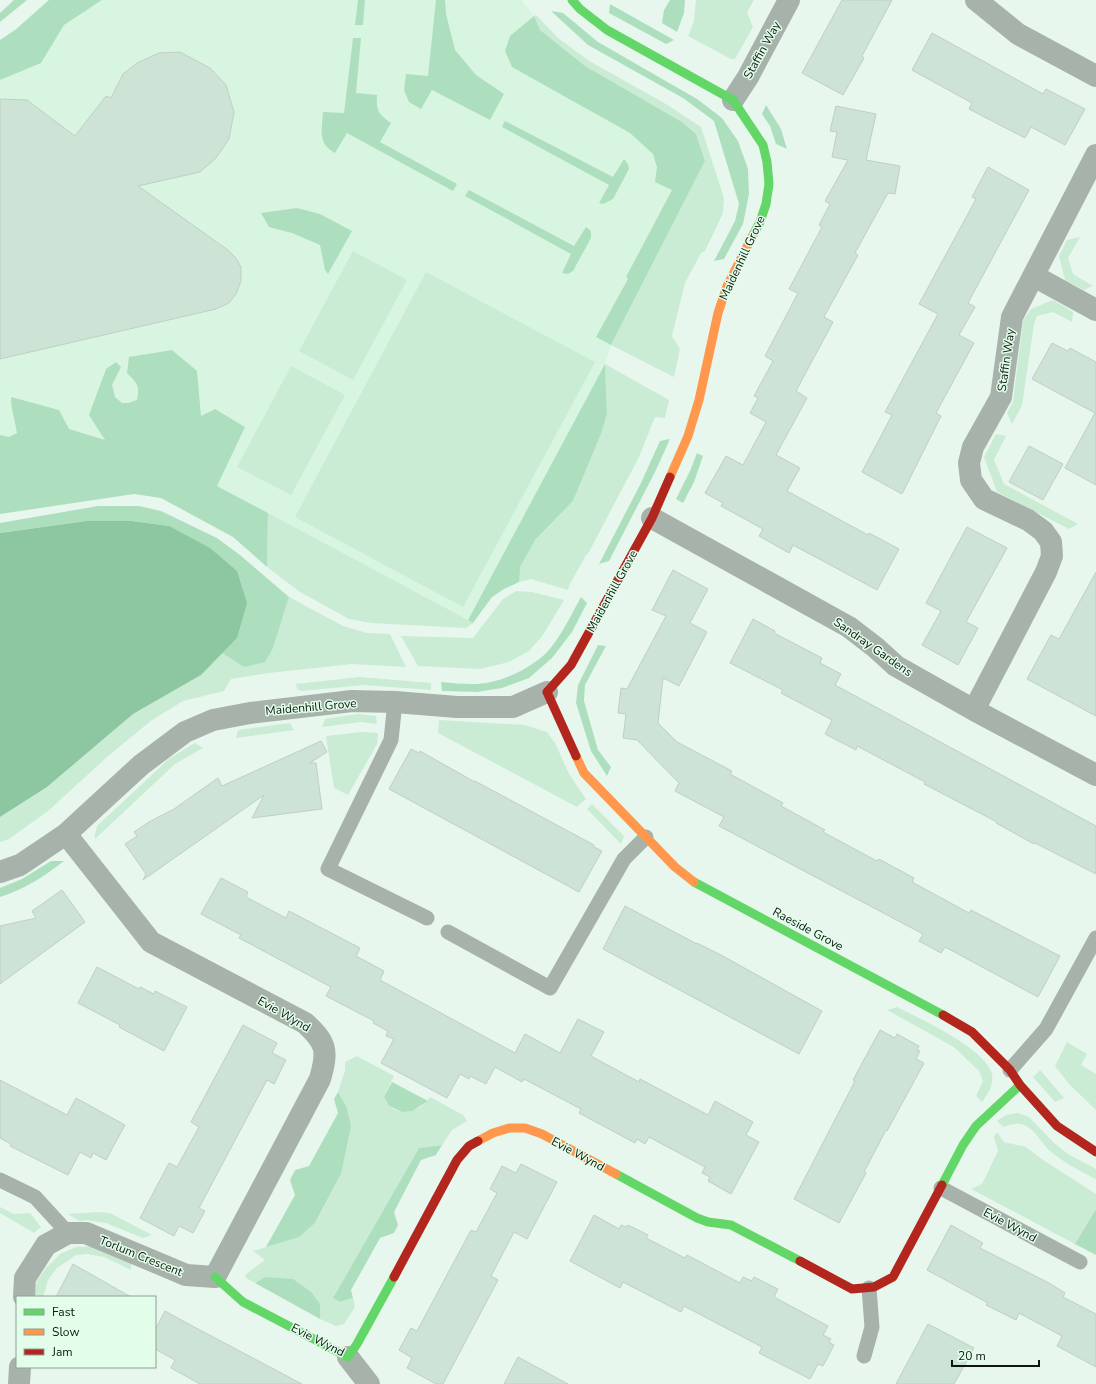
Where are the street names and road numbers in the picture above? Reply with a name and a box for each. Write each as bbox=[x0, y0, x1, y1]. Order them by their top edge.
street label: Staffin Way bbox=[740, 18, 785, 82]
street label: Maidenhill Grove bbox=[715, 213, 769, 303]
street label: Staffin Way bbox=[994, 327, 1018, 392]
street label: Maidenhill Grove bbox=[583, 547, 641, 635]
street label: Sandray Gardens bbox=[830, 614, 916, 680]
street label: Maidenhill Grove bbox=[265, 695, 357, 719]
street label: Raeside Grove bbox=[770, 904, 846, 954]
street label: Evie Wynd bbox=[255, 993, 313, 1035]
street label: Evie Wynd bbox=[549, 1133, 607, 1175]
street label: Evie Wynd bbox=[981, 1204, 1039, 1246]
street label: Torlum Crescent bbox=[97, 1232, 186, 1280]
street label: Evie Wynd bbox=[288, 1320, 348, 1360]

